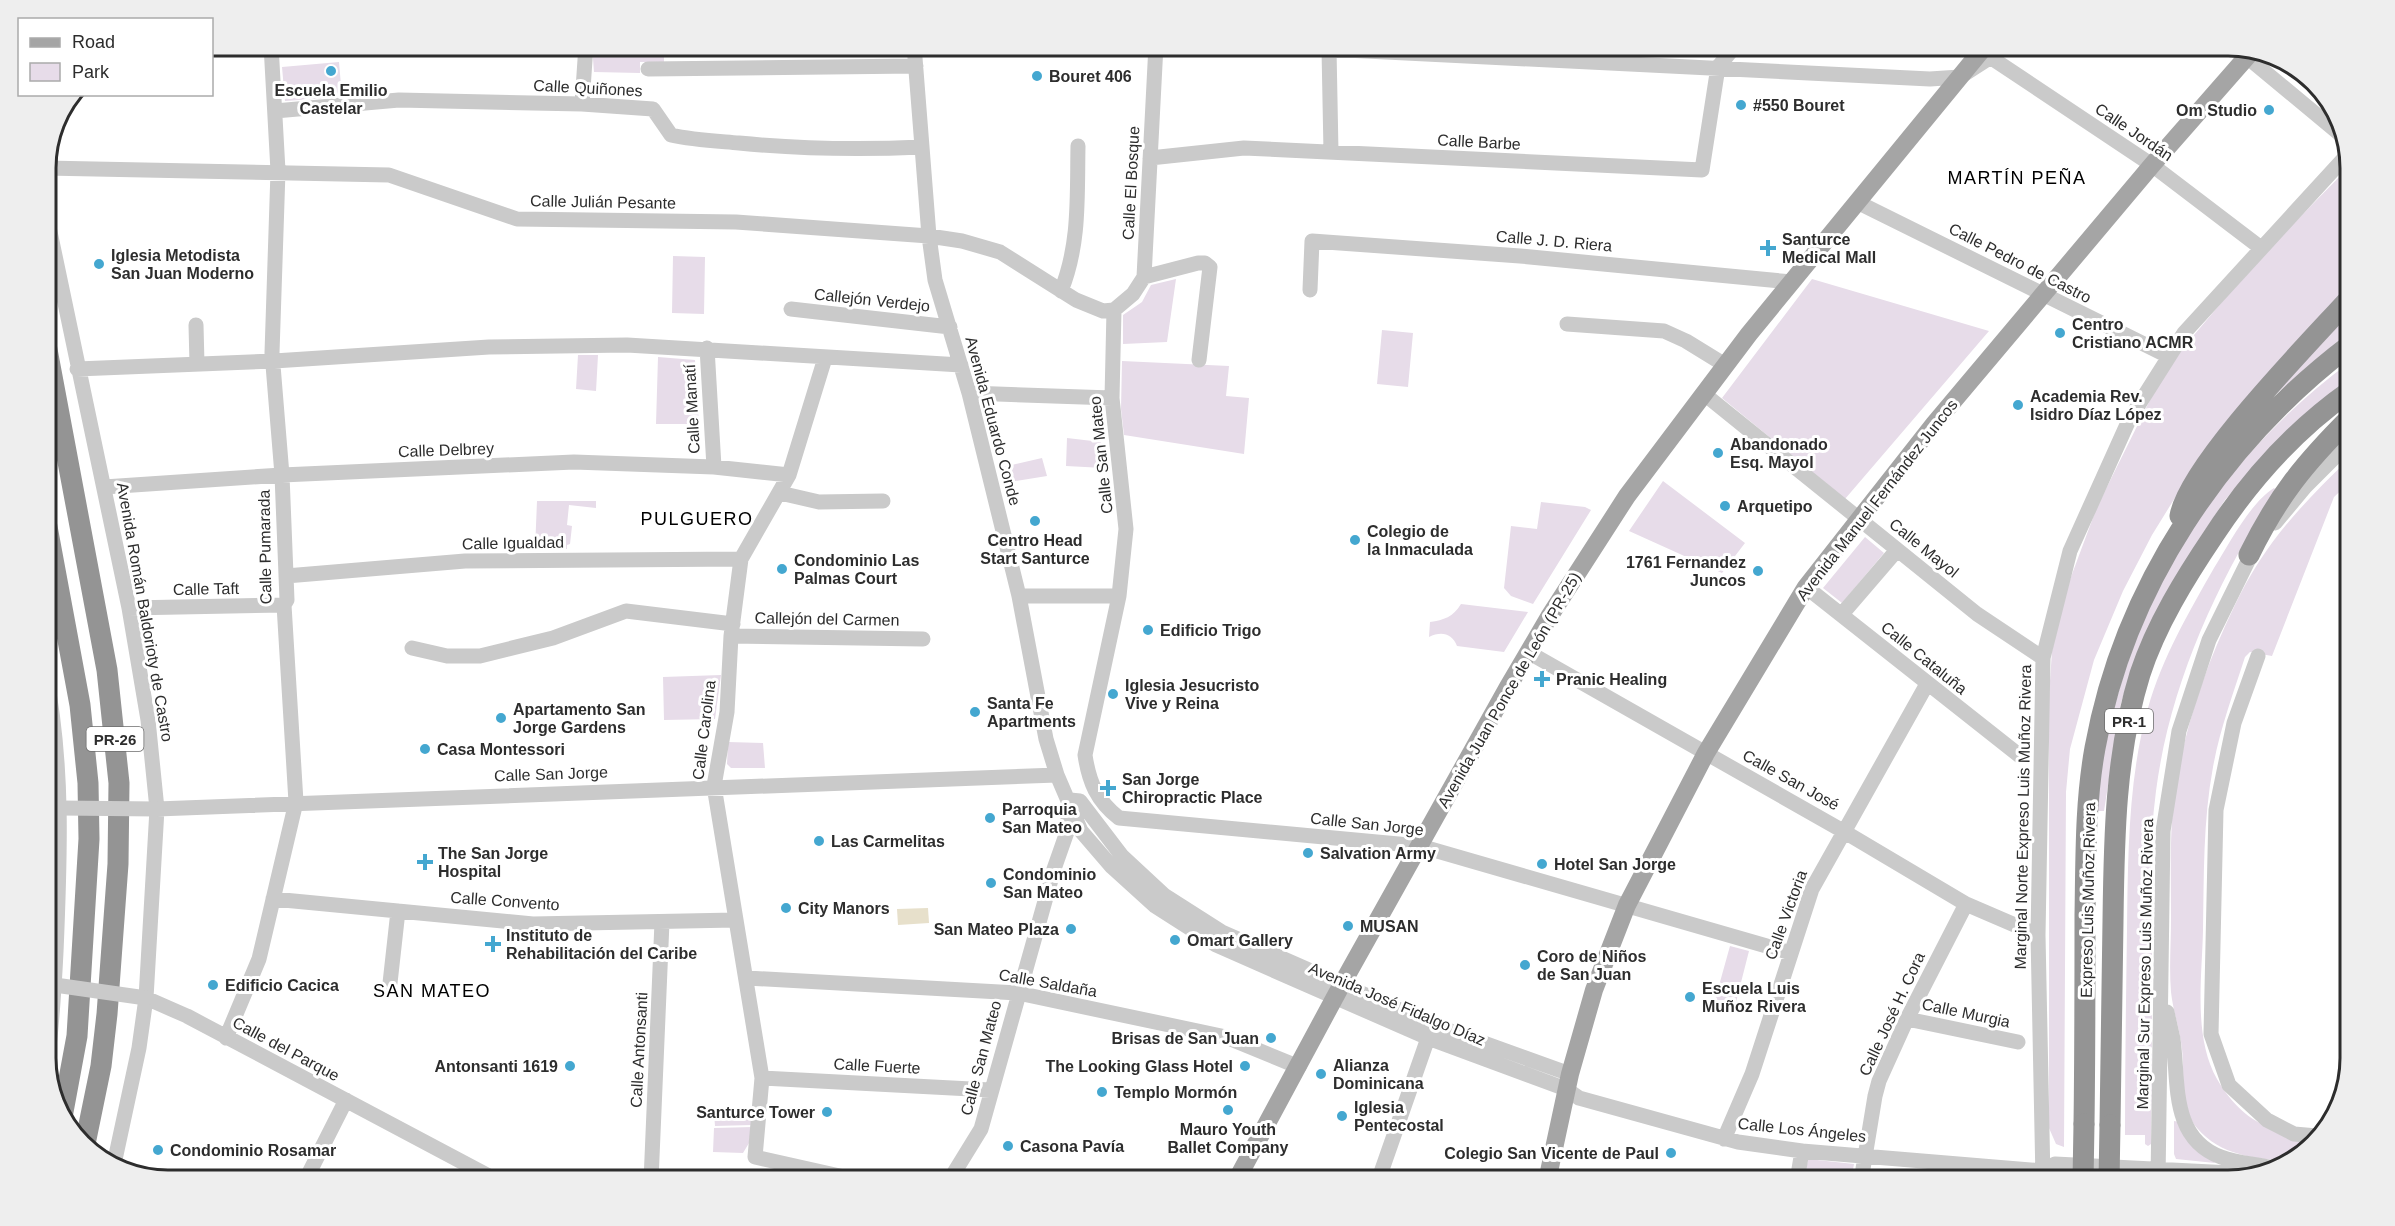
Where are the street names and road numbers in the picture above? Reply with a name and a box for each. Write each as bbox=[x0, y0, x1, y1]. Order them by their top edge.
street label: Calle Quiñones bbox=[533, 77, 643, 99]
street label: Calle Jordán bbox=[2092, 100, 2176, 164]
street label: Calle El Bosque bbox=[1120, 126, 1142, 240]
street label: Calle Barbe bbox=[1437, 131, 1521, 153]
street label: Calle Julián Pesante bbox=[530, 192, 676, 212]
street label: Calle Pedro de Castro bbox=[1946, 220, 2094, 306]
street label: Calle J. D. Riera bbox=[1495, 227, 1613, 255]
street label: Callejón Verdejo bbox=[813, 285, 931, 315]
street label: Avenida Eduardo Conde bbox=[962, 335, 1024, 507]
street label: Calle Manatí bbox=[681, 363, 703, 454]
street label: Calle San Mateo bbox=[1086, 395, 1116, 515]
street label: Avenida Manuel Fernández Juncos bbox=[1793, 396, 1961, 604]
street label: Calle Delbrey bbox=[398, 440, 494, 460]
street label: Avenida Román Baldorioty de Castro bbox=[114, 481, 176, 743]
street label: Calle Pumarada bbox=[255, 489, 274, 605]
street label: Calle Mayol bbox=[1886, 515, 1962, 581]
street label: Calle Igualdad bbox=[462, 534, 564, 552]
street label: Avenida Juan Ponce de León (PR-25) bbox=[1434, 569, 1584, 811]
street label: Calle Taft bbox=[173, 580, 240, 598]
street label: Callejón del Carmen bbox=[754, 609, 900, 629]
street label: Calle Cataluña bbox=[1878, 618, 1970, 698]
street label: Marginal Norte Expreso Luis Muñoz Rivera bbox=[2012, 664, 2034, 970]
street label: Calle Carolina bbox=[689, 679, 719, 781]
road number: PR-1 bbox=[2105, 709, 2153, 733]
road number: PR-26 bbox=[86, 727, 144, 751]
street label: Calle San José bbox=[1740, 746, 1842, 814]
street label: Calle San Jorge bbox=[494, 764, 608, 784]
street label: Expreso Luis Muñoz Rivera bbox=[2078, 802, 2098, 998]
street label: Calle San Jorge bbox=[1310, 810, 1425, 838]
street label: Marginal Sur Expreso Luis Muñoz Rivera bbox=[2134, 818, 2156, 1110]
street label: Calle Victoria bbox=[1762, 868, 1810, 962]
street label: Calle Convento bbox=[450, 889, 560, 913]
street label: Calle José H. Cora bbox=[1856, 949, 1928, 1078]
street label: Avenida José Fidalgo Díaz bbox=[1306, 959, 1488, 1049]
street label: Calle Saldaña bbox=[997, 966, 1099, 1000]
street label: Calle Antonsanti bbox=[627, 992, 651, 1108]
street label: Calle Murgia bbox=[1920, 995, 2012, 1031]
street label: Calle San Mateo bbox=[957, 999, 1005, 1117]
street label: Calle del Parque bbox=[230, 1014, 342, 1084]
street label: Calle Fuerte bbox=[833, 1055, 921, 1077]
street label: Calle Los Ángeles bbox=[1737, 1114, 1867, 1145]

